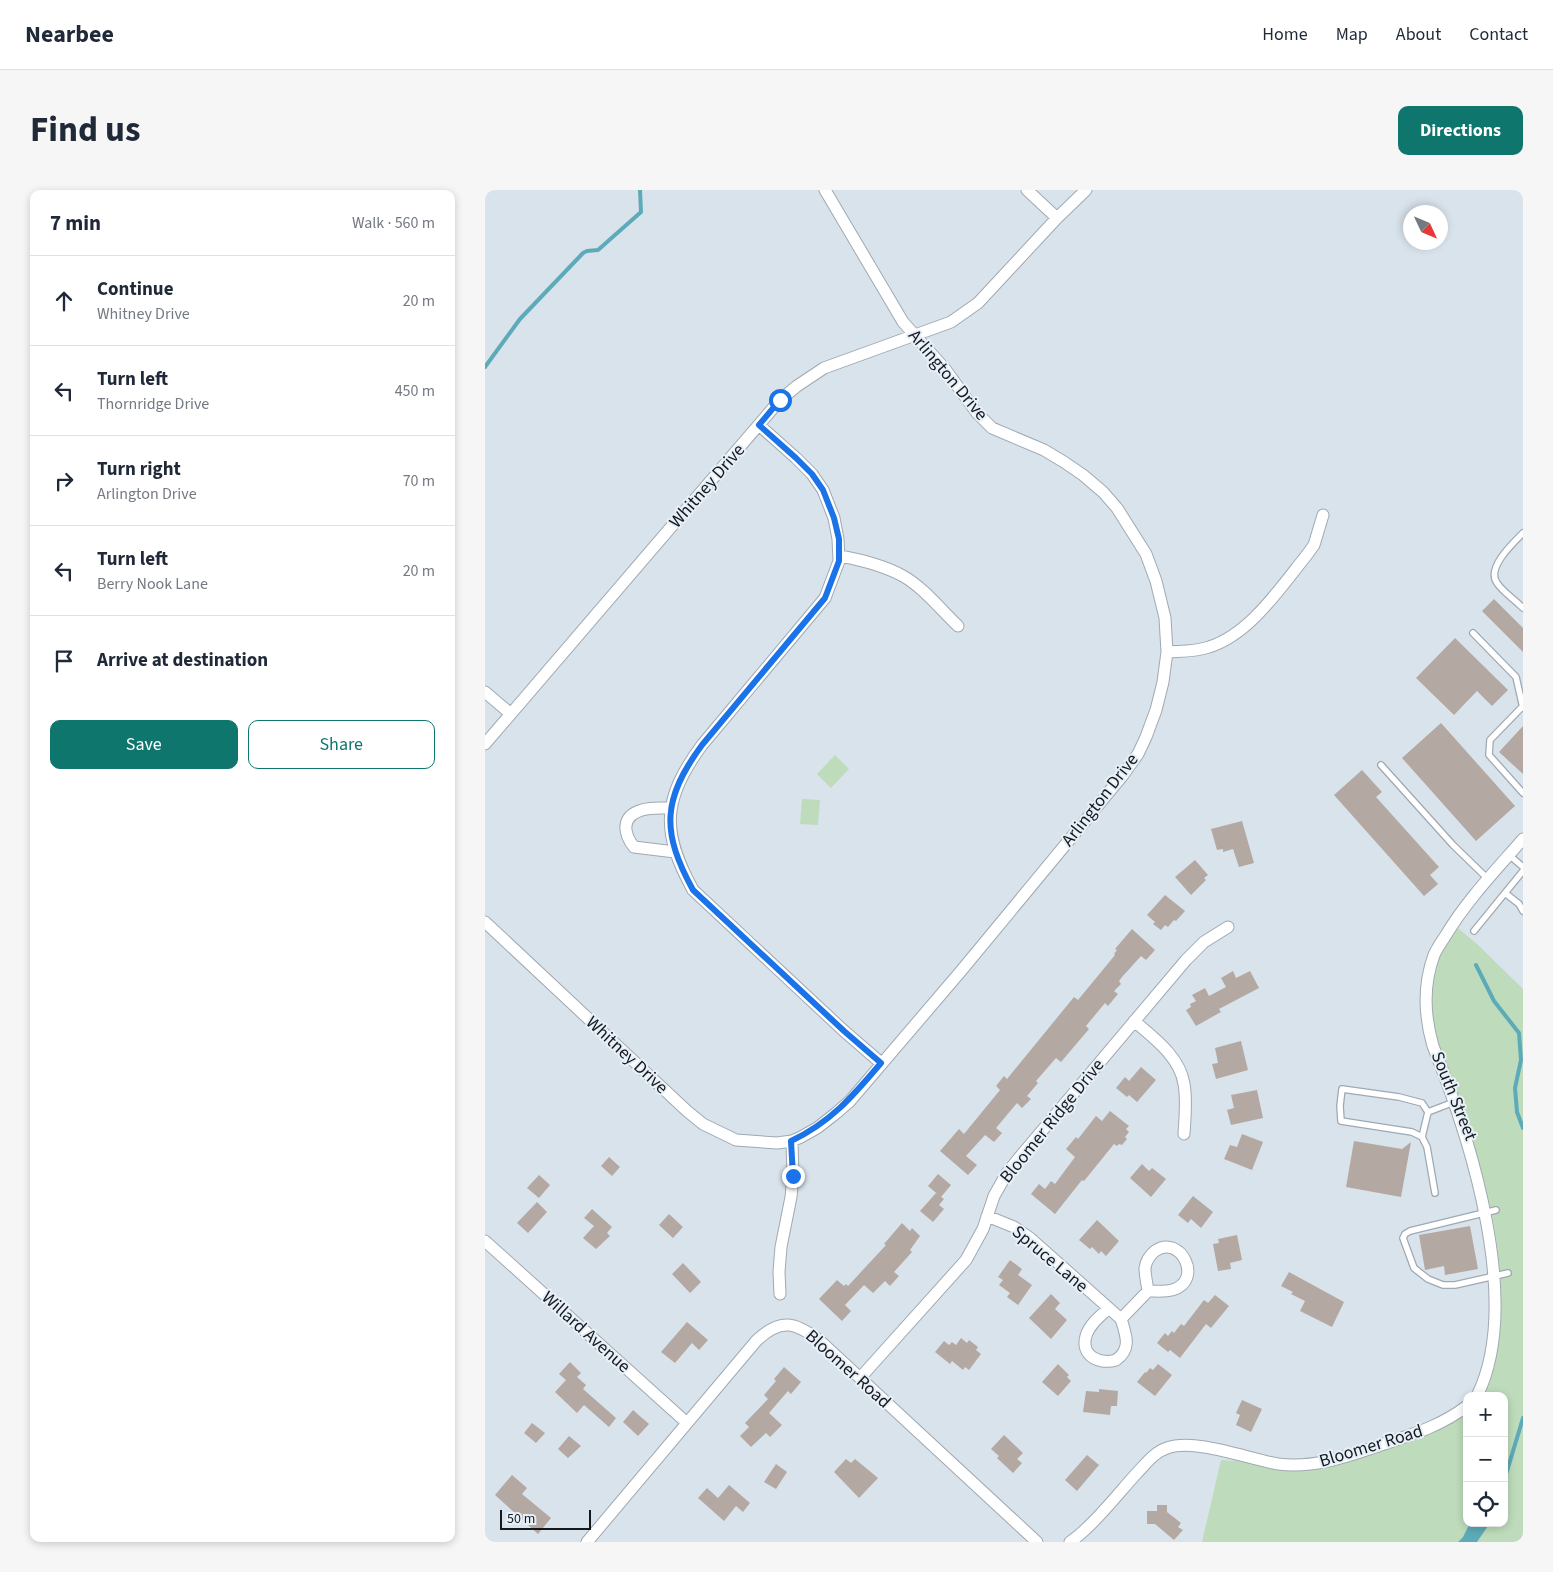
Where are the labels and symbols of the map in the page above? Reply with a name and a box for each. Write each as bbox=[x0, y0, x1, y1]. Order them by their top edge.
north arrow bbox=[1403, 205, 1448, 250]
street label: Arlington Drive bbox=[902, 324, 994, 426]
route start bbox=[769, 389, 792, 412]
street label: Whitney Drive bbox=[663, 438, 751, 534]
street label: Arlington Drive bbox=[1056, 748, 1144, 852]
street label: Whitney Drive bbox=[580, 1010, 674, 1100]
street label: South Street bbox=[1425, 1048, 1483, 1144]
street label: Bloomer Ridge Drive bbox=[994, 1053, 1110, 1188]
route end bbox=[782, 1165, 805, 1188]
street label: Spruce Lane bbox=[1006, 1220, 1094, 1298]
street label: Willard Avenue bbox=[536, 1285, 636, 1379]
street label: Bloomer Road bbox=[800, 1324, 896, 1414]
street label: Bloomer Road bbox=[1316, 1418, 1426, 1474]
scale bar bbox=[500, 1507, 591, 1530]

